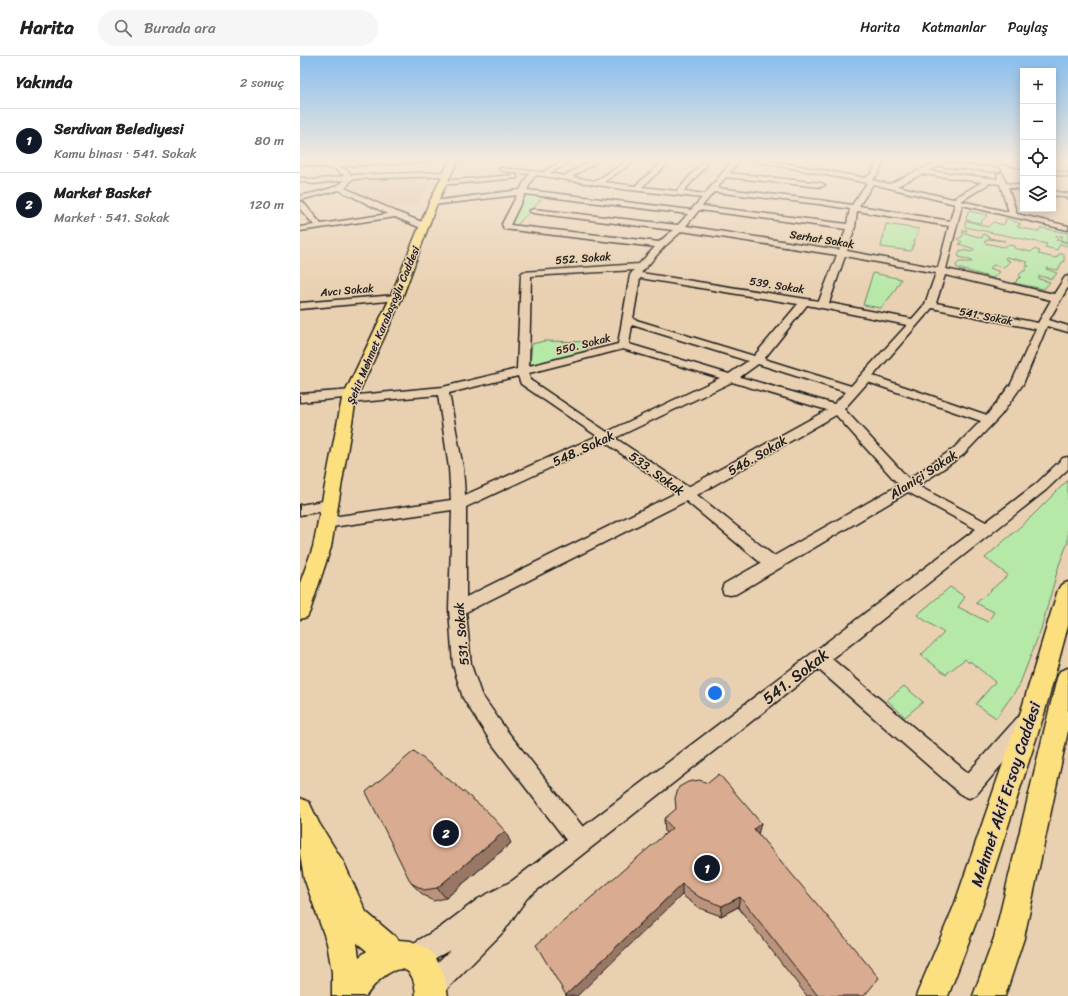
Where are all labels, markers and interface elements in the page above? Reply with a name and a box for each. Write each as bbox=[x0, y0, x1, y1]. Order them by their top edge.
search box bbox=[98, 10, 378, 46]
text: Harita bbox=[20, 11, 74, 44]
text: Burada ara bbox=[144, 15, 216, 41]
text: Harita bbox=[860, 15, 900, 40]
text: Katmanlar bbox=[922, 15, 986, 40]
text: Paylaş bbox=[1008, 15, 1048, 40]
icon: search bbox=[112, 17, 134, 39]
text: Yakında bbox=[16, 67, 72, 97]
map controls bbox=[1020, 68, 1056, 212]
button: + bbox=[1020, 68, 1056, 104]
text: 2 sonuç bbox=[240, 71, 284, 94]
button: − bbox=[1020, 104, 1056, 140]
text: Serdivan Belediyesi bbox=[54, 116, 184, 142]
text: 1 bbox=[26, 129, 32, 152]
text: 80 m bbox=[255, 129, 284, 152]
button: locate bbox=[1020, 140, 1056, 176]
text: Kamu binası · 541. Sokak bbox=[54, 142, 197, 165]
button: layers bbox=[1020, 176, 1056, 212]
text: Market Basket bbox=[54, 180, 151, 206]
text: 2 bbox=[25, 193, 33, 216]
text: 120 m bbox=[249, 193, 284, 216]
text: Market · 541. Sokak bbox=[54, 206, 170, 229]
street label: Serhat Sokak bbox=[788, 225, 856, 254]
street label: Şehit Mehmet Karabaşoğlu Caddesi bbox=[341, 242, 426, 407]
street label: 552. Sokak bbox=[555, 247, 612, 270]
street label: 539. Sokak bbox=[748, 272, 806, 299]
street label: Avcı Sokak bbox=[319, 279, 375, 302]
street label: 541. Sokak bbox=[957, 302, 1014, 331]
street label: 550. Sokak bbox=[554, 328, 613, 361]
street label: 548. Sokak bbox=[548, 424, 618, 473]
street label: 546. Sokak bbox=[723, 429, 792, 482]
street label: Alaniçi Sokak bbox=[883, 444, 962, 506]
street label: 533. Sokak bbox=[624, 445, 690, 502]
street label: 531. Sokak bbox=[447, 601, 476, 666]
street label: 541. Sokak bbox=[755, 640, 836, 712]
your location bbox=[705, 683, 725, 703]
street label: Mehmet Akif Ersoy Caddesi bbox=[962, 697, 1049, 890]
pin: 2 bbox=[433, 818, 459, 848]
pin: 1 bbox=[694, 853, 720, 883]

